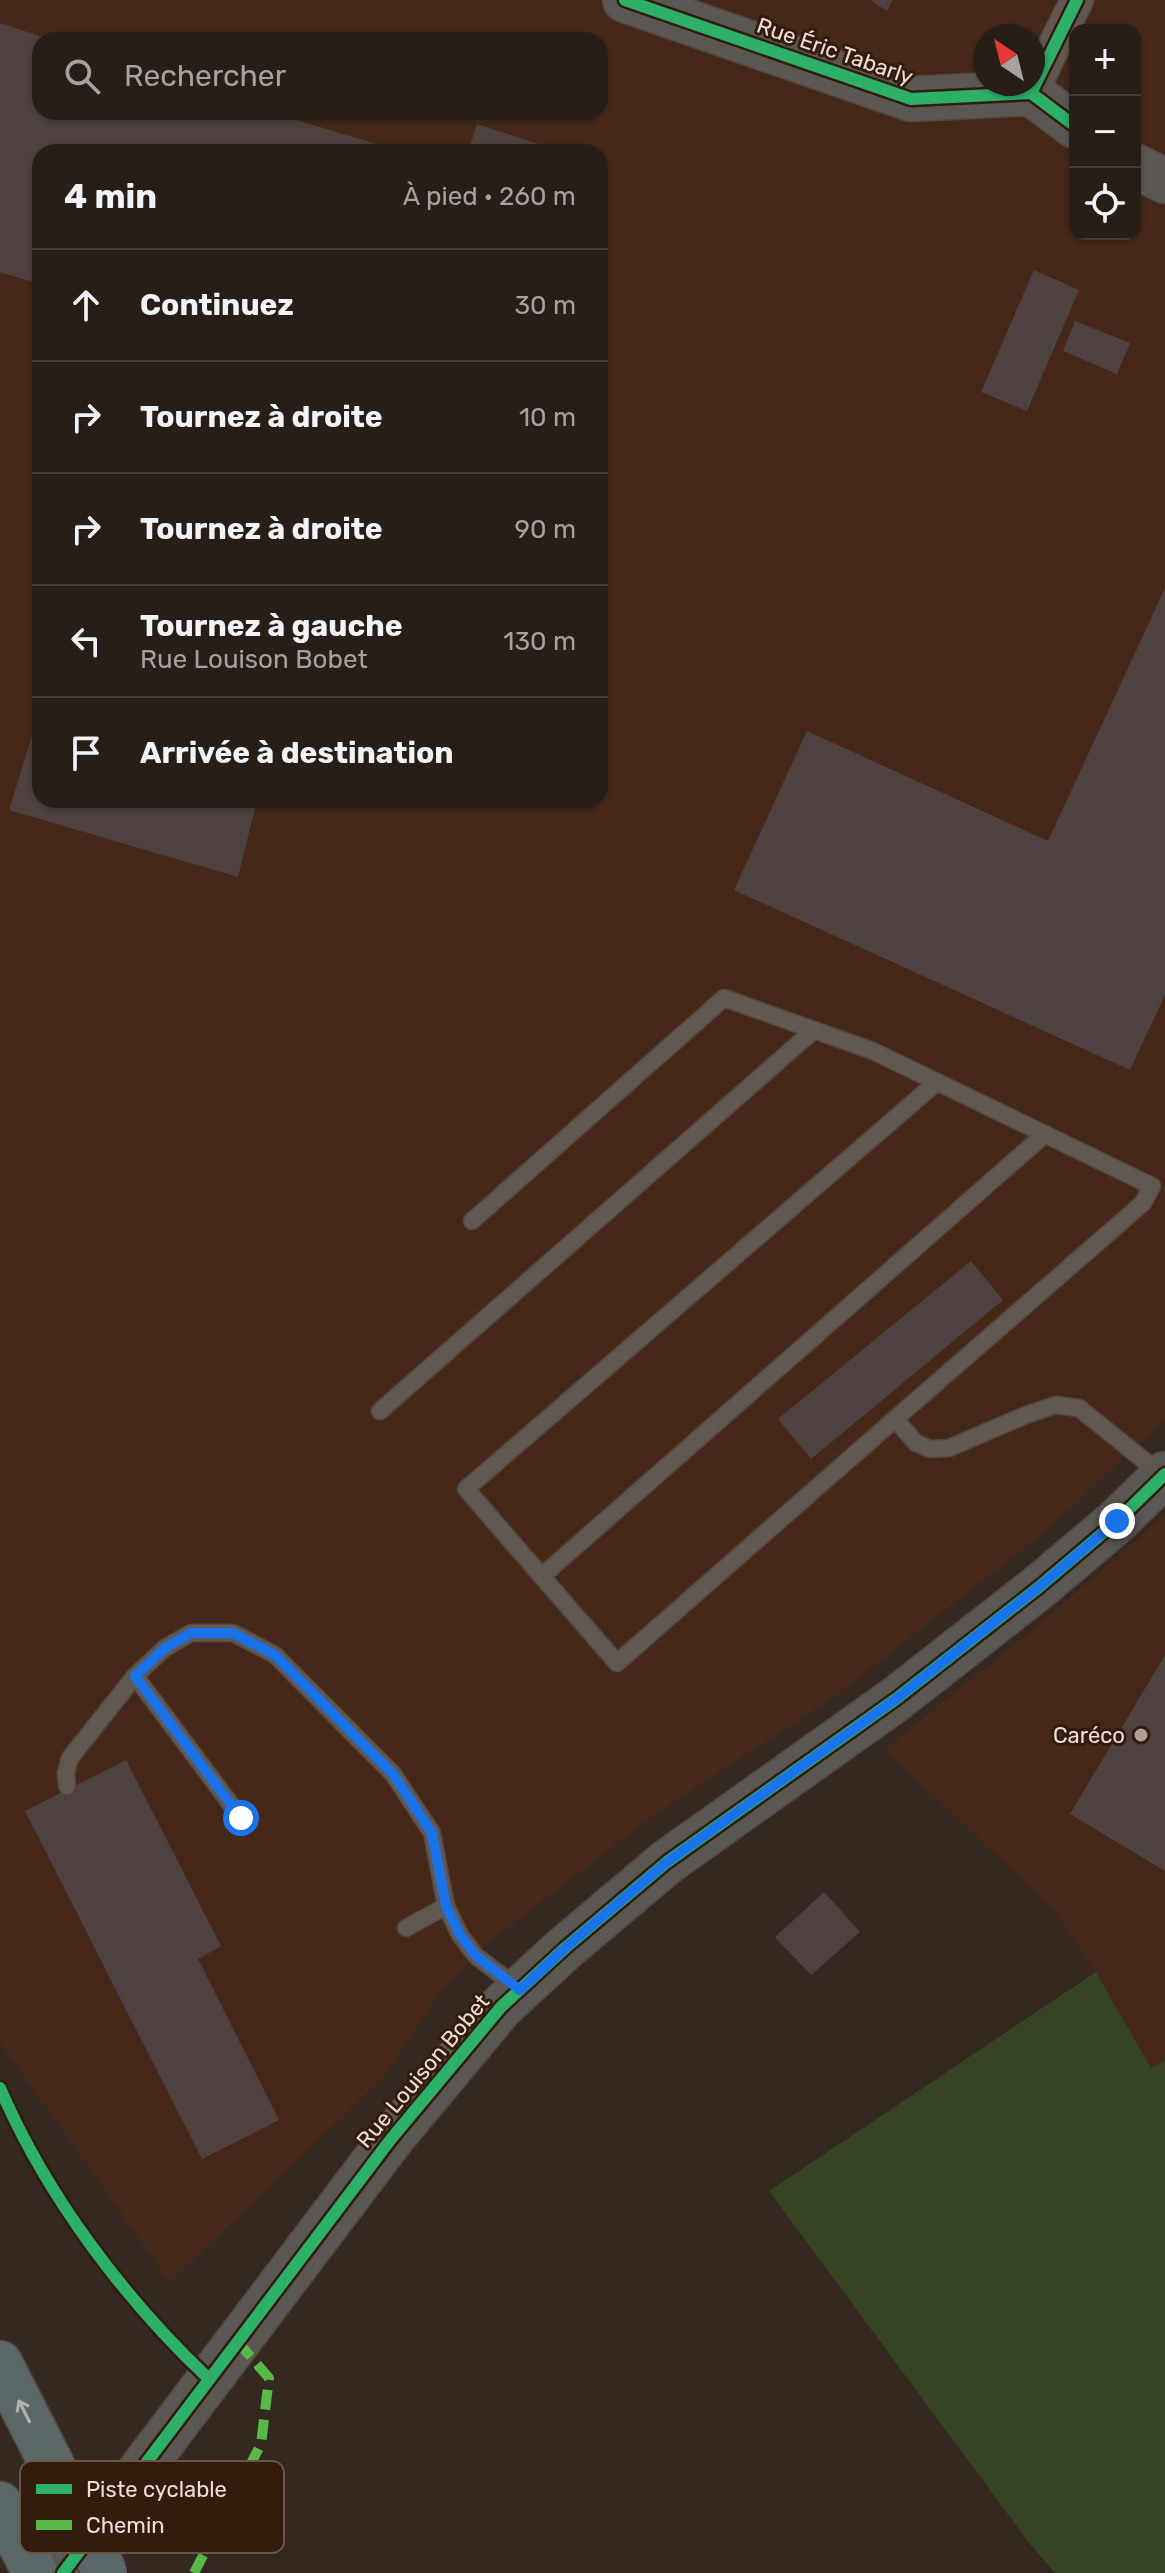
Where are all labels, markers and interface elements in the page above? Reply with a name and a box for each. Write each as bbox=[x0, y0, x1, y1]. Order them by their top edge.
street label: Rue Éric Tabarly bbox=[753, 12, 917, 90]
north arrow bbox=[973, 24, 1045, 96]
map controls bbox=[1069, 24, 1141, 240]
button: + bbox=[1069, 24, 1141, 96]
search box bbox=[32, 32, 608, 120]
icon: search bbox=[60, 54, 104, 98]
text: Rechercher bbox=[124, 58, 286, 94]
button: − bbox=[1069, 96, 1141, 168]
button: locate bbox=[1069, 168, 1141, 240]
text: 4 min bbox=[64, 176, 157, 217]
text: À pied · 260 m bbox=[403, 181, 576, 212]
icon: ahead bbox=[64, 283, 108, 327]
text: Continuez bbox=[140, 287, 294, 323]
text: 30 m bbox=[514, 290, 576, 321]
icon: right bbox=[64, 395, 108, 439]
text: Tournez à droite bbox=[140, 399, 383, 435]
text: 10 m bbox=[519, 402, 576, 433]
icon: right bbox=[64, 507, 108, 551]
text: Tournez à droite bbox=[140, 511, 383, 547]
text: 90 m bbox=[515, 514, 576, 545]
text: Tournez à gauche bbox=[140, 608, 403, 644]
icon: left bbox=[64, 619, 108, 663]
text: 130 m bbox=[503, 626, 576, 657]
text: Rue Louison Bobet bbox=[140, 644, 368, 675]
icon: arrive bbox=[64, 731, 108, 775]
text: Arrivée à destination bbox=[140, 735, 454, 771]
route end bbox=[1099, 1503, 1135, 1539]
place label: Caréco bbox=[1053, 1722, 1125, 1749]
marker: Caréco bbox=[1132, 1726, 1150, 1744]
route start bbox=[223, 1800, 259, 1836]
street label: Rue Louison Bobet bbox=[351, 1988, 495, 2153]
one-way arrow bbox=[16, 2400, 32, 2424]
legend bbox=[20, 2461, 284, 2553]
text: Piste cyclable bbox=[86, 2476, 227, 2503]
text: Chemin bbox=[86, 2512, 165, 2539]

